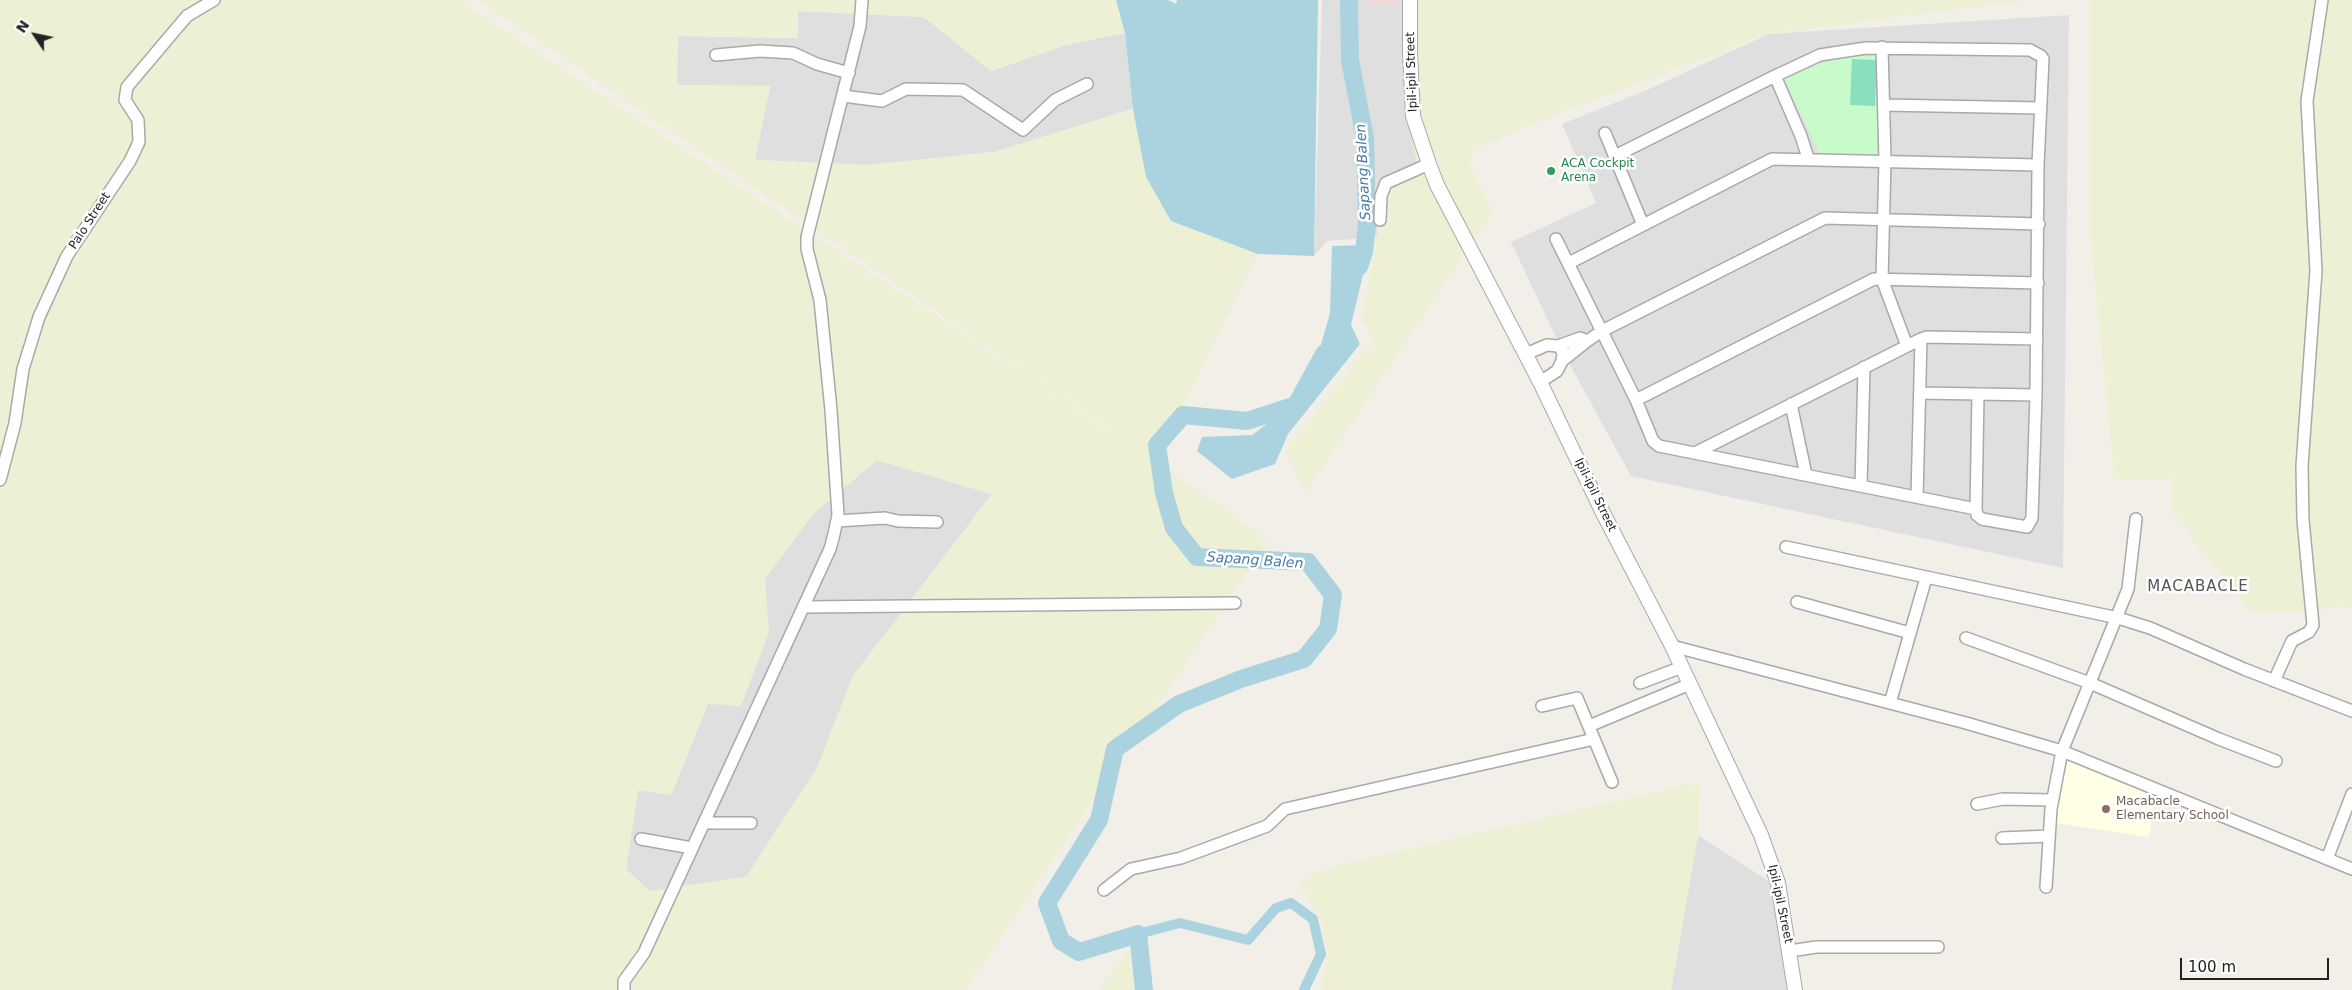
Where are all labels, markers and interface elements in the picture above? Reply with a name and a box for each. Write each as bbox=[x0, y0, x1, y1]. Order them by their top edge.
north arrow bbox=[10, 10, 60, 60]
text: N bbox=[13, 17, 32, 36]
street label: Ipil-ipil Street bbox=[1403, 32, 1421, 112]
water label: Sapang Balen bbox=[1353, 123, 1375, 221]
place label: ACA Cockpit Arena bbox=[1561, 157, 1634, 185]
marker: ACA Cockpit Arena bbox=[1545, 165, 1557, 177]
street label: Palo Street bbox=[66, 190, 114, 252]
street label: Ipil-ipil Street bbox=[1571, 456, 1619, 534]
water label: Sapang Balen bbox=[1206, 549, 1304, 573]
district label: MACABACLE bbox=[2146, 578, 2250, 596]
place label: Macabacle Elementary School bbox=[2116, 795, 2229, 823]
marker: Macabacle Elementary School bbox=[2100, 803, 2112, 815]
street label: Ipil-ipil Street bbox=[1765, 863, 1795, 945]
scale bar bbox=[2182, 948, 2331, 980]
text: 100 m bbox=[2188, 958, 2236, 976]

